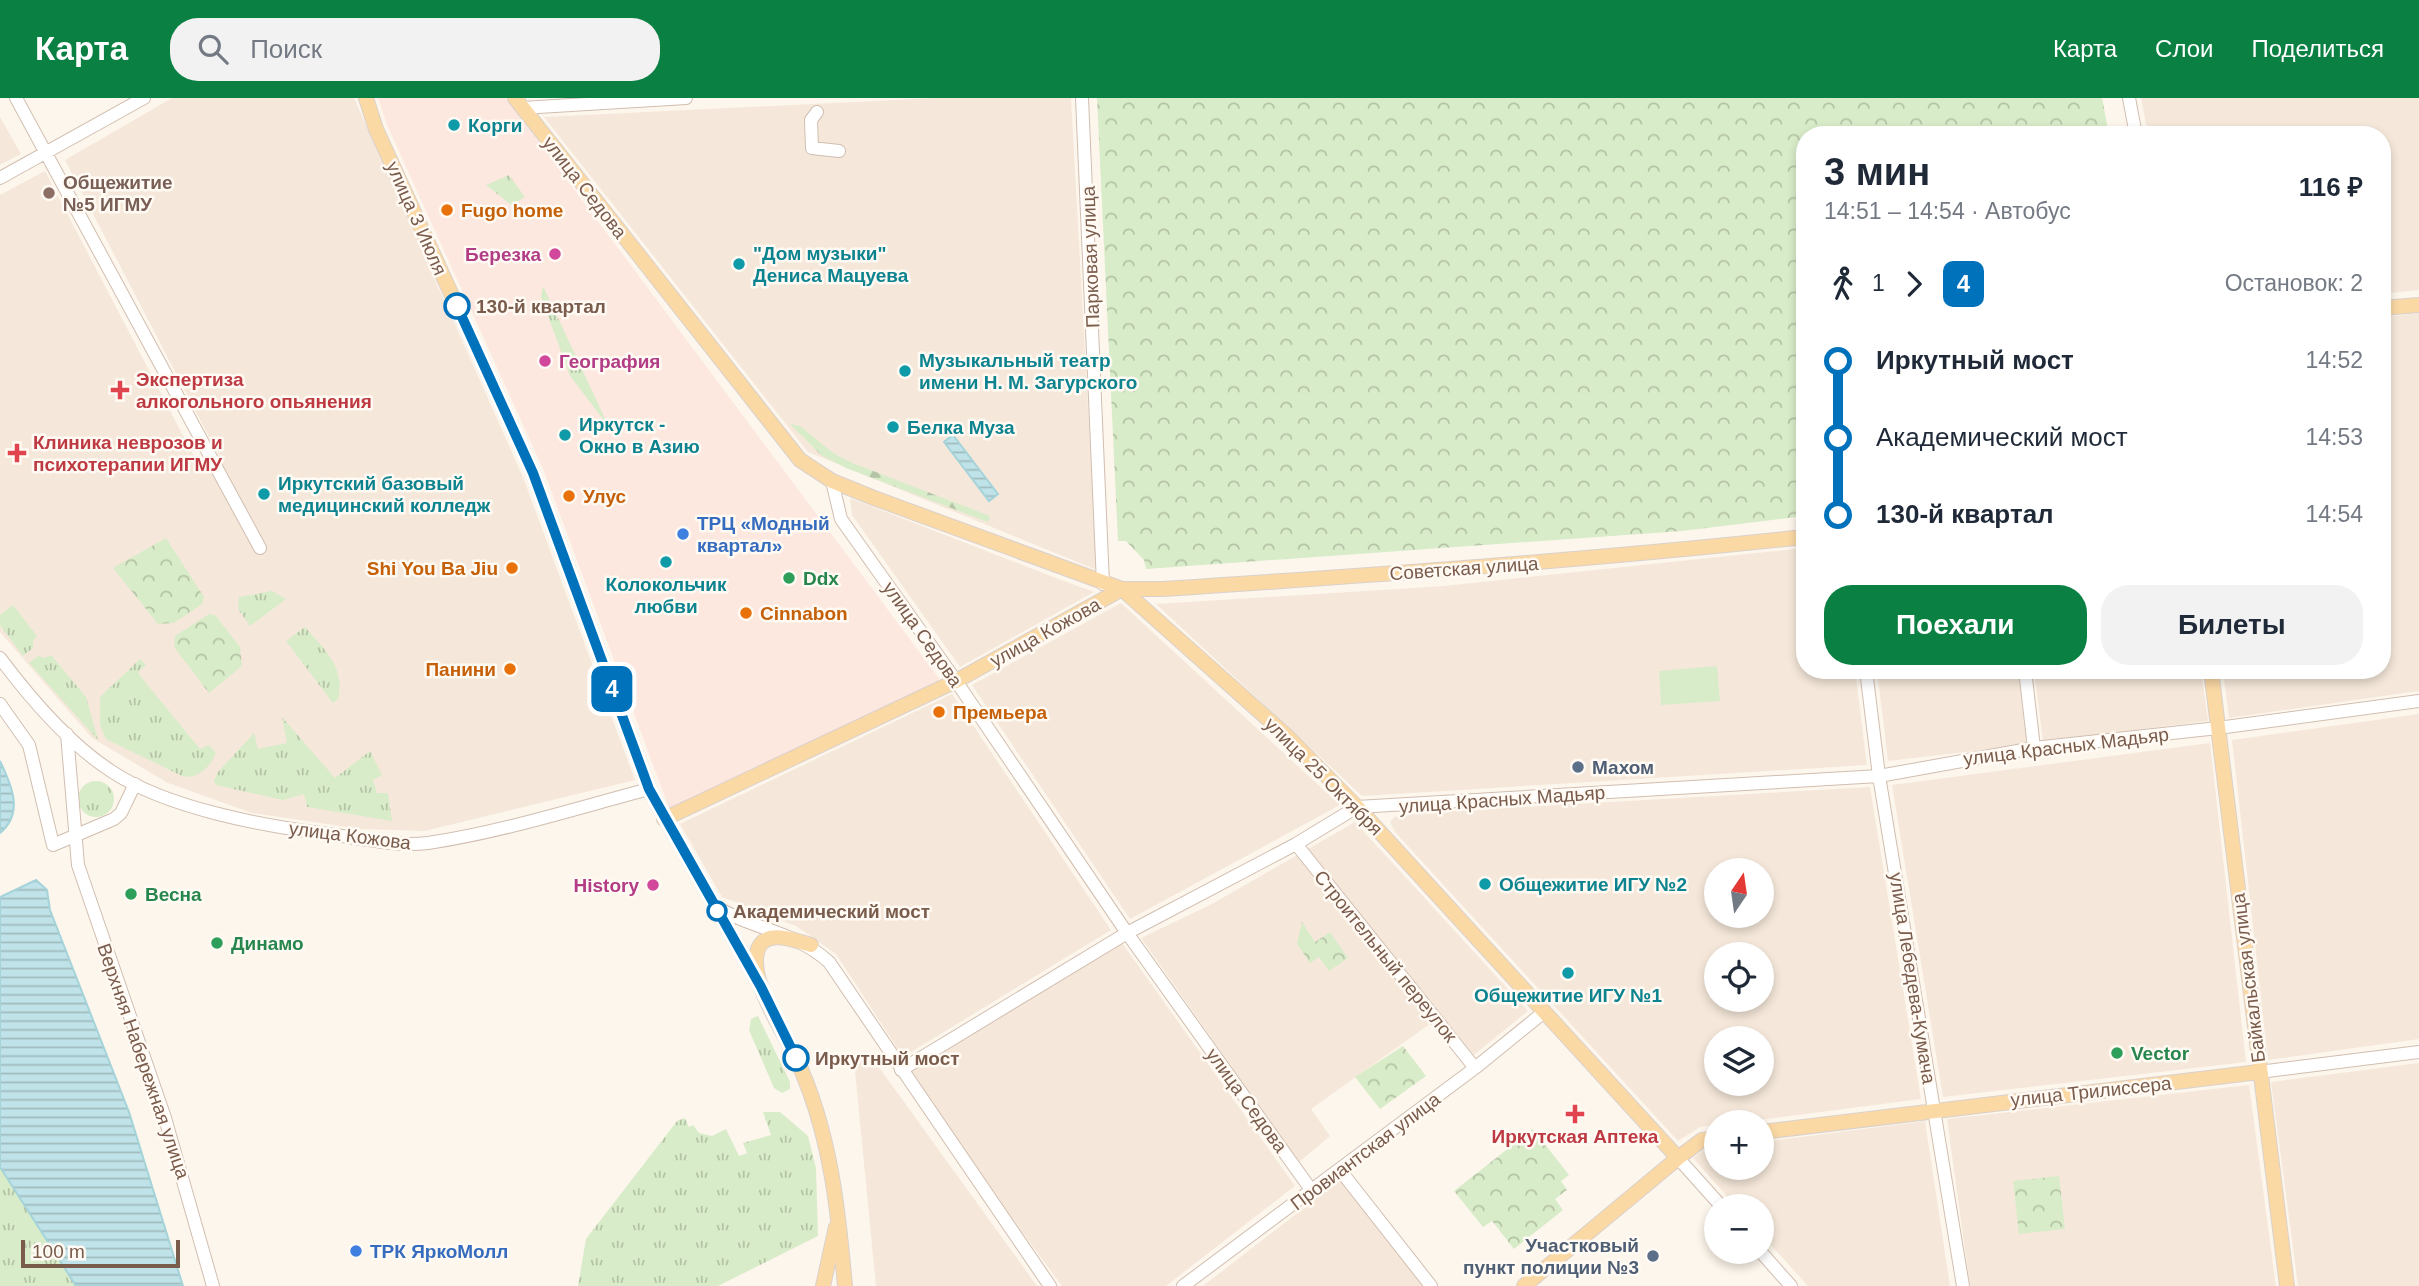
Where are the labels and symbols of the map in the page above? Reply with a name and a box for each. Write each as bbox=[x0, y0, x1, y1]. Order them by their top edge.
place label: Корги bbox=[468, 115, 522, 136]
marker: Корги bbox=[446, 117, 462, 133]
street label: улица Седова bbox=[538, 132, 631, 243]
street label: улица 3 Июля bbox=[382, 158, 451, 278]
place label: Общежитие №5 ИГМУ bbox=[63, 172, 173, 215]
marker: Общежитие №5 ИГМУ bbox=[41, 185, 57, 201]
street label: Парковая улица bbox=[1078, 185, 1103, 328]
place label: Fugo home bbox=[461, 200, 563, 221]
marker: Fugo home bbox=[439, 202, 455, 218]
place label: "Дом музыки" Дениса Мацуева bbox=[753, 243, 909, 286]
place label: Березка bbox=[465, 244, 541, 265]
marker: Березка bbox=[547, 246, 563, 262]
marker: "Дом музыки" Дениса Мацуева bbox=[731, 256, 747, 272]
marker: 130-й квартал bbox=[444, 293, 470, 319]
place label: 130-й квартал bbox=[476, 296, 606, 317]
place label: Музыкальный театр имени Н. М. Загурского bbox=[919, 350, 1137, 393]
place label: География bbox=[559, 351, 660, 372]
marker: География bbox=[537, 353, 553, 369]
marker: Музыкальный театр имени Н. М. Загурского bbox=[897, 363, 913, 379]
place label: Экспертиза алкогольного опьянения bbox=[136, 369, 372, 412]
marker: Экспертиза алкогольного опьянения bbox=[110, 380, 130, 400]
place label: Иркутск - Окно в Азию bbox=[579, 414, 700, 457]
place label: Белка Муза bbox=[907, 417, 1015, 438]
marker: Белка Муза bbox=[885, 419, 901, 435]
marker: Иркутск - Окно в Азию bbox=[557, 427, 573, 443]
place label: Клиника неврозов и психотерапии ИГМУ bbox=[33, 432, 223, 475]
marker: Клиника неврозов и психотерапии ИГМУ bbox=[7, 443, 27, 463]
place label: Иркутский базовый медицинский колледж bbox=[278, 473, 491, 516]
marker: Иркутский базовый медицинский колледж bbox=[256, 486, 272, 502]
place label: Улус bbox=[583, 486, 627, 507]
marker: Улус bbox=[561, 488, 577, 504]
place label: ТРЦ «Модный квартал» bbox=[697, 513, 830, 556]
marker: ТРЦ «Модный квартал» bbox=[675, 526, 691, 542]
street label: Советская улица bbox=[1389, 553, 1540, 584]
marker: Колокольчик любви bbox=[658, 554, 674, 570]
place label: Shi You Ba Jiu bbox=[367, 558, 498, 579]
marker: Shi You Ba Jiu bbox=[504, 560, 520, 576]
place label: Ddx bbox=[803, 568, 839, 589]
marker: Ddx bbox=[781, 570, 797, 586]
place label: Колокольчик любви bbox=[606, 574, 727, 617]
street label: улица Седова bbox=[879, 578, 967, 691]
street label: улица Кожова bbox=[987, 593, 1104, 671]
place label: Cinnabon bbox=[760, 603, 848, 624]
marker: Cinnabon bbox=[738, 605, 754, 621]
place label: Панини bbox=[425, 659, 496, 680]
marker: Панини bbox=[502, 661, 518, 677]
line badge: 4 bbox=[589, 666, 635, 712]
place label: Премьера bbox=[953, 702, 1047, 723]
marker: Премьера bbox=[931, 704, 947, 720]
street label: улица 25 Октября bbox=[1260, 713, 1387, 840]
street label: улица Красных Мадьяр bbox=[1962, 723, 2170, 770]
place label: Махом bbox=[1592, 757, 1654, 778]
marker: Махом bbox=[1570, 759, 1586, 775]
street label: улица Красных Мадьяр bbox=[1398, 782, 1606, 817]
street label: улица Кожова bbox=[288, 818, 413, 853]
north arrow bbox=[1704, 858, 1774, 928]
street label: Строительный переулок bbox=[1310, 866, 1462, 1047]
street label: улица Лебедева-Кумача bbox=[1885, 871, 1940, 1086]
place label: Общежитие ИГУ №2 bbox=[1499, 874, 1687, 895]
place label: History bbox=[574, 875, 639, 896]
marker: Общежитие ИГУ №2 bbox=[1477, 876, 1493, 892]
marker: History bbox=[645, 877, 661, 893]
place label: Весна bbox=[145, 884, 202, 905]
marker: Весна bbox=[123, 886, 139, 902]
street label: Байкальская улица bbox=[2228, 892, 2269, 1064]
marker: Академический мост bbox=[707, 901, 727, 921]
place label: Академический мост bbox=[733, 901, 930, 922]
place label: Динамо bbox=[231, 933, 304, 954]
marker: Динамо bbox=[209, 935, 225, 951]
street label: Верхняя Набережная улица bbox=[93, 941, 194, 1182]
marker: Общежитие ИГУ №1 bbox=[1560, 965, 1576, 981]
place label: Общежитие ИГУ №1 bbox=[1474, 985, 1662, 1006]
place label: Vector bbox=[2131, 1043, 2190, 1064]
street label: улица Седова bbox=[1202, 1044, 1292, 1157]
marker: Иркутный мост bbox=[783, 1045, 809, 1071]
marker: Vector bbox=[2109, 1045, 2125, 1061]
place label: Иркутный мост bbox=[815, 1048, 960, 1069]
street label: улица Трилиссера bbox=[2010, 1073, 2173, 1110]
street label: Провиантская улица bbox=[1286, 1088, 1444, 1214]
marker: Иркутская Аптека bbox=[1567, 1106, 1583, 1122]
place label: Иркутская Аптека bbox=[1492, 1126, 1659, 1147]
place label: Участковый пункт полиции №3 bbox=[1463, 1235, 1639, 1278]
scale bar bbox=[21, 1237, 180, 1269]
place label: ТРК ЯркоМолл bbox=[370, 1241, 508, 1262]
marker: ТРК ЯркоМолл bbox=[348, 1243, 364, 1259]
marker: Участковый пункт полиции №3 bbox=[1645, 1248, 1661, 1264]

